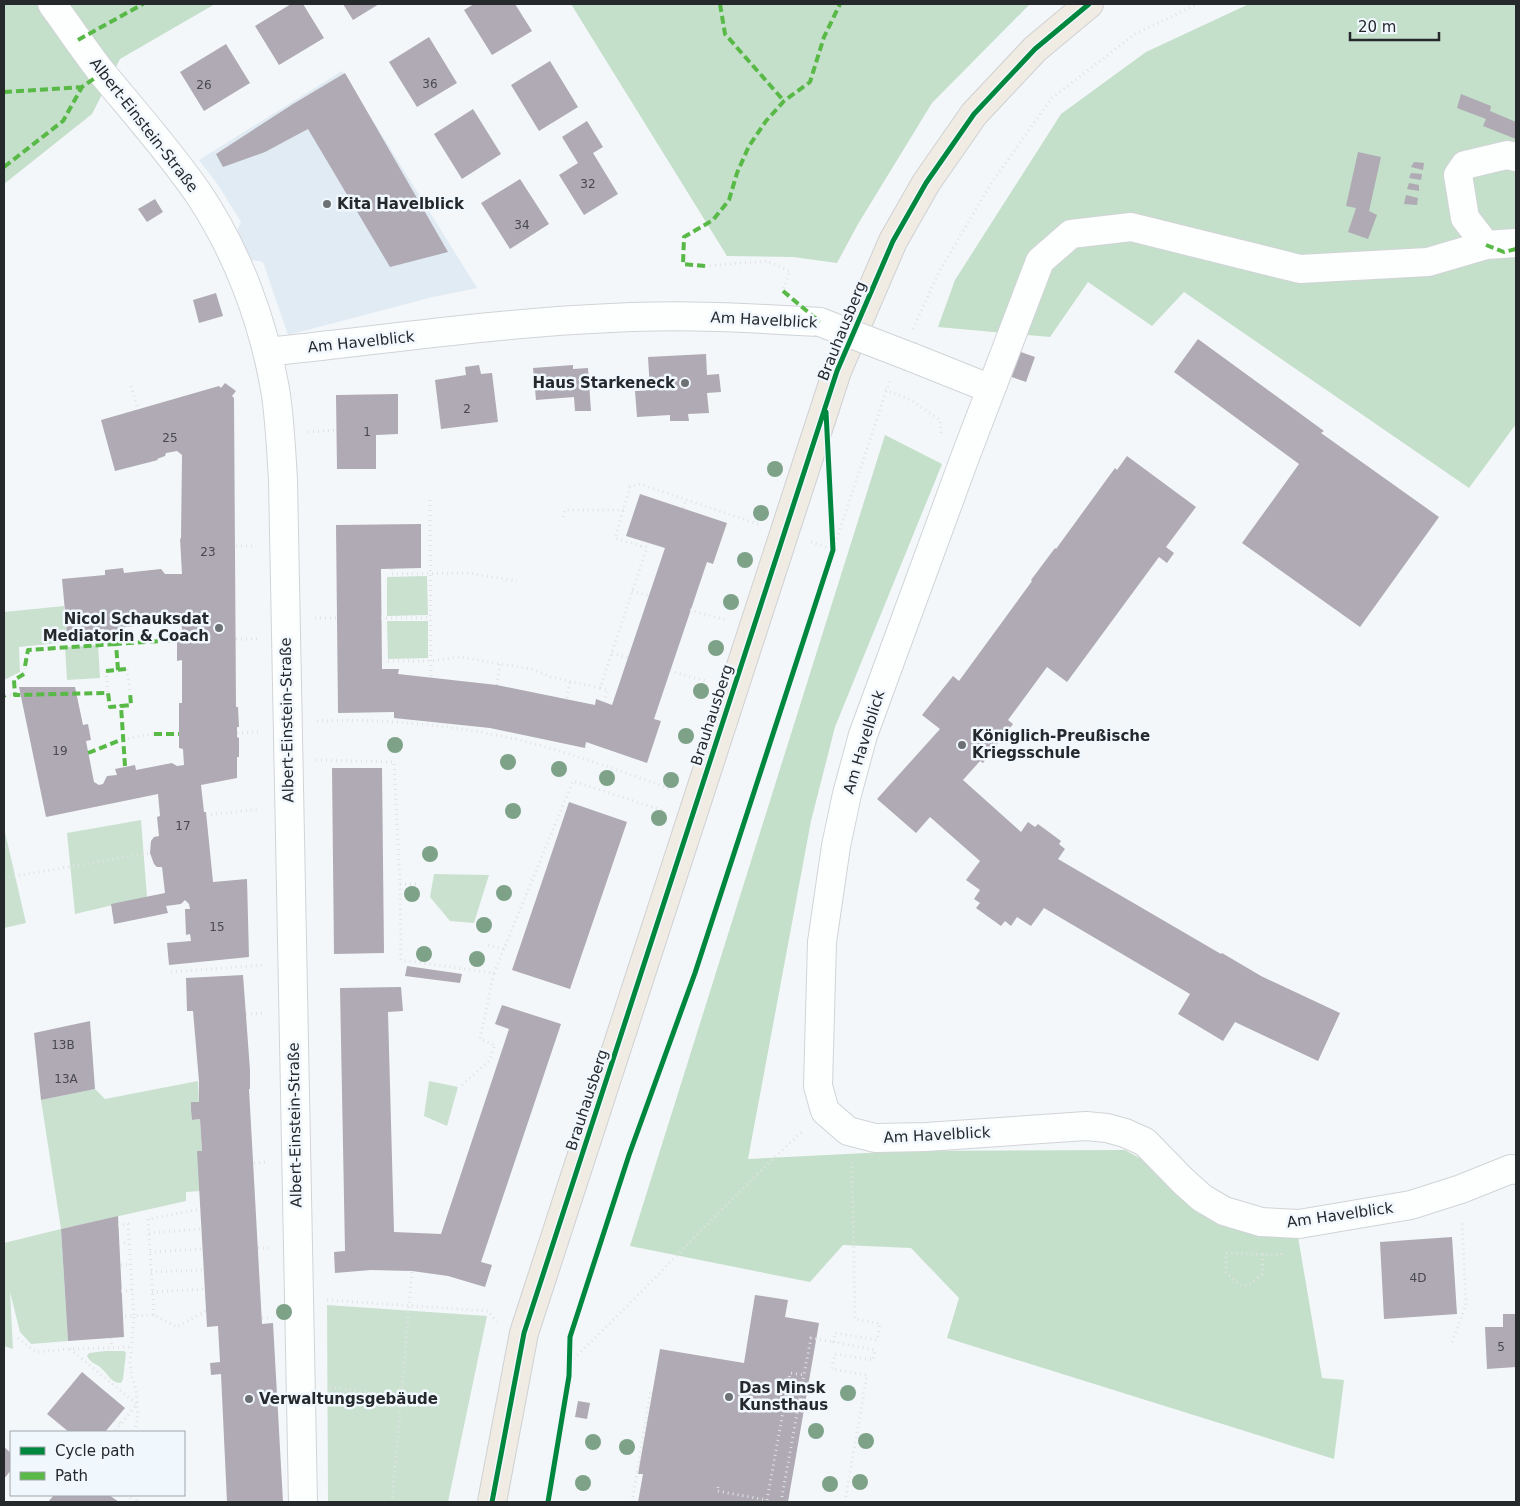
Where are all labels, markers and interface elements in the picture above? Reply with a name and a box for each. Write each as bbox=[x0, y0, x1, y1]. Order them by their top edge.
scale bar bbox=[1350, 10, 1439, 42]
text: 20 m bbox=[1358, 18, 1396, 36]
street label: Albert-Einstein-Straße bbox=[86, 54, 202, 196]
house number: 36 bbox=[422, 77, 438, 91]
house number: 26 bbox=[196, 78, 212, 92]
house number: 32 bbox=[580, 177, 596, 191]
place label: Kita Havelblick bbox=[337, 195, 465, 213]
marker: Kita Havelblick bbox=[321, 198, 333, 210]
house number: 34 bbox=[514, 218, 530, 232]
street label: Brauhausberg bbox=[814, 279, 870, 383]
street label: Am Havelblick bbox=[710, 308, 818, 332]
street label: Am Havelblick bbox=[307, 327, 416, 357]
place label: Haus Starkeneck bbox=[533, 374, 676, 392]
marker: Haus Starkeneck bbox=[679, 377, 691, 389]
house number: 2 bbox=[463, 402, 471, 416]
house number: 1 bbox=[363, 425, 371, 439]
house number: 25 bbox=[162, 431, 178, 445]
house number: 23 bbox=[200, 545, 216, 559]
place label: Nicol Schauksdat Mediatorin & Coach bbox=[43, 610, 209, 645]
marker: Nicol Schauksdat Mediatorin & Coach bbox=[213, 622, 225, 634]
street label: Albert-Einstein-Straße bbox=[277, 637, 297, 803]
street label: Brauhausberg bbox=[687, 662, 737, 768]
street label: Am Havelblick bbox=[840, 688, 888, 796]
place label: Königlich-Preußische Kriegsschule bbox=[972, 727, 1150, 762]
marker: Königlich-Preußische Kriegsschule bbox=[956, 739, 968, 751]
house number: 19 bbox=[52, 744, 68, 758]
house number: 17 bbox=[175, 819, 191, 833]
house number: 15 bbox=[209, 920, 225, 934]
house number: 13B bbox=[51, 1038, 75, 1052]
street label: Albert-Einstein-Straße bbox=[285, 1042, 305, 1208]
street label: Brauhausberg bbox=[562, 1047, 612, 1153]
house number: 13A bbox=[54, 1072, 79, 1086]
street label: Am Havelblick bbox=[883, 1123, 991, 1147]
street label: Am Havelblick bbox=[1286, 1199, 1395, 1231]
house number: 4D bbox=[1410, 1271, 1426, 1285]
house number: 5 bbox=[1497, 1340, 1505, 1354]
place label: Das Minsk Kunsthaus bbox=[739, 1379, 828, 1414]
place label: Verwaltungsgebäude bbox=[259, 1390, 438, 1408]
marker: Das Minsk Kunsthaus bbox=[723, 1391, 735, 1403]
marker: Verwaltungsgebäude bbox=[243, 1393, 255, 1405]
legend bbox=[10, 1431, 185, 1496]
text: Cycle path bbox=[55, 1442, 135, 1460]
text: Path bbox=[55, 1467, 88, 1485]

